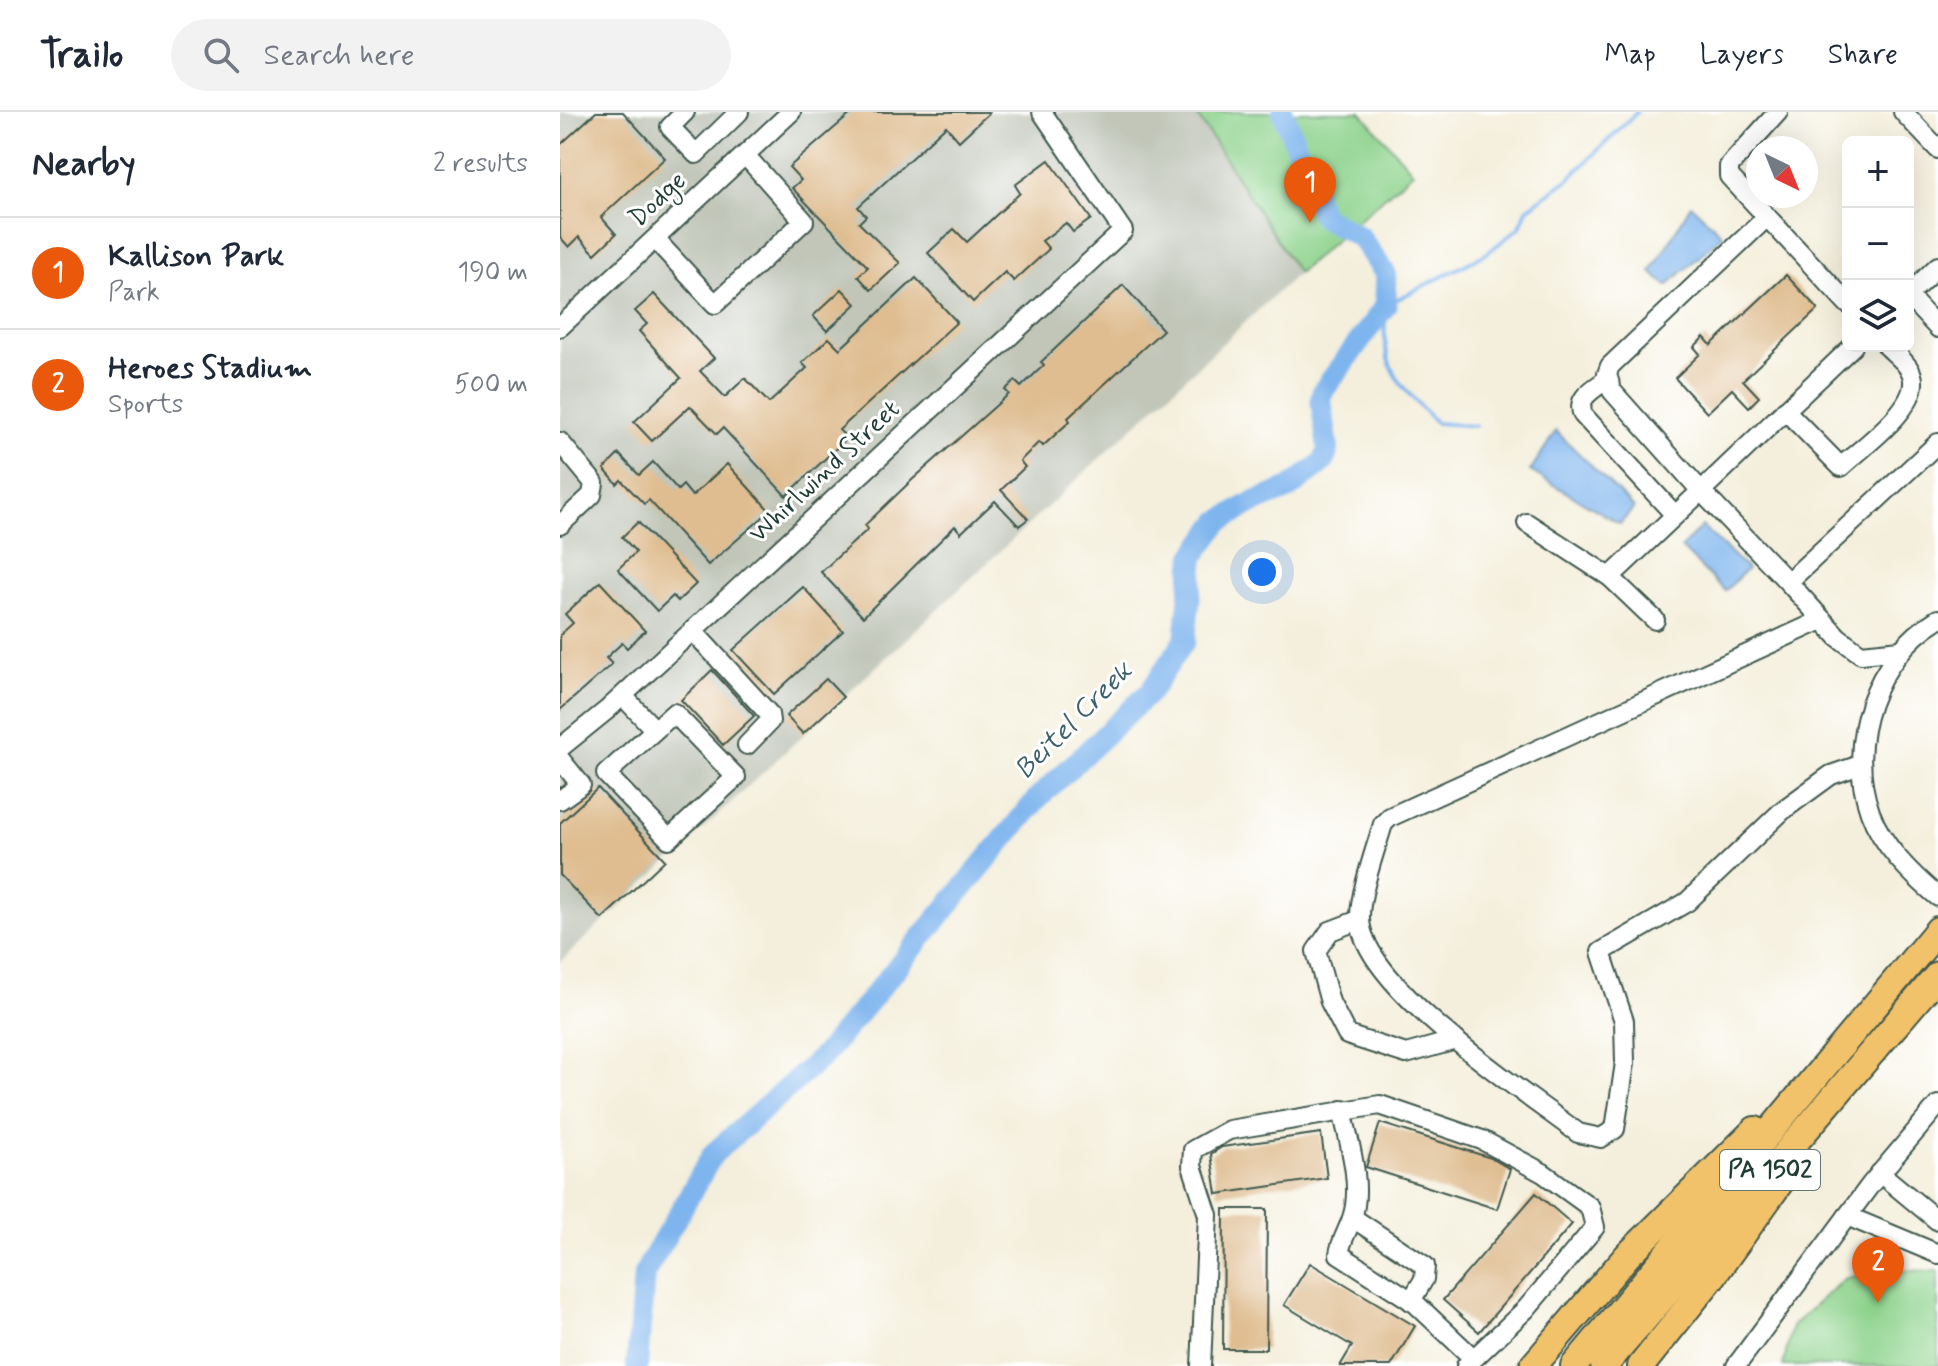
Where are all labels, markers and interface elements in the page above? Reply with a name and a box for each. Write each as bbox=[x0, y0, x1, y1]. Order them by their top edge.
search box bbox=[171, 19, 731, 91]
text: Trailo bbox=[40, 31, 123, 80]
icon: search bbox=[199, 33, 243, 77]
text: Search here bbox=[263, 36, 414, 75]
text: Map bbox=[1605, 37, 1656, 74]
text: Layers bbox=[1700, 37, 1784, 74]
text: Share bbox=[1828, 37, 1898, 74]
north arrow bbox=[1746, 136, 1818, 208]
map controls bbox=[1842, 136, 1914, 352]
button: + bbox=[1842, 136, 1914, 208]
text: Nearby bbox=[32, 142, 136, 187]
text: 2 results bbox=[433, 147, 528, 181]
pin: 1 bbox=[1284, 157, 1336, 223]
street label: Dodge bbox=[622, 165, 696, 237]
button: − bbox=[1842, 208, 1914, 280]
text: Kallison Park bbox=[108, 237, 284, 276]
text: 1 bbox=[52, 256, 64, 290]
text: 190 m bbox=[458, 256, 528, 290]
text: Park bbox=[108, 276, 160, 310]
button: layers bbox=[1842, 280, 1914, 352]
text: Heroes Stadium bbox=[108, 349, 312, 388]
text: 2 bbox=[52, 368, 64, 402]
text: 500 m bbox=[454, 368, 528, 402]
text: Sports bbox=[108, 388, 183, 422]
street label: Whirlwind Street bbox=[742, 393, 908, 551]
your location bbox=[1242, 552, 1282, 592]
water label: Beitel Creek bbox=[1007, 653, 1142, 788]
road number: PA 1502 bbox=[1720, 1150, 1820, 1190]
pin: 2 bbox=[1852, 1237, 1904, 1303]

